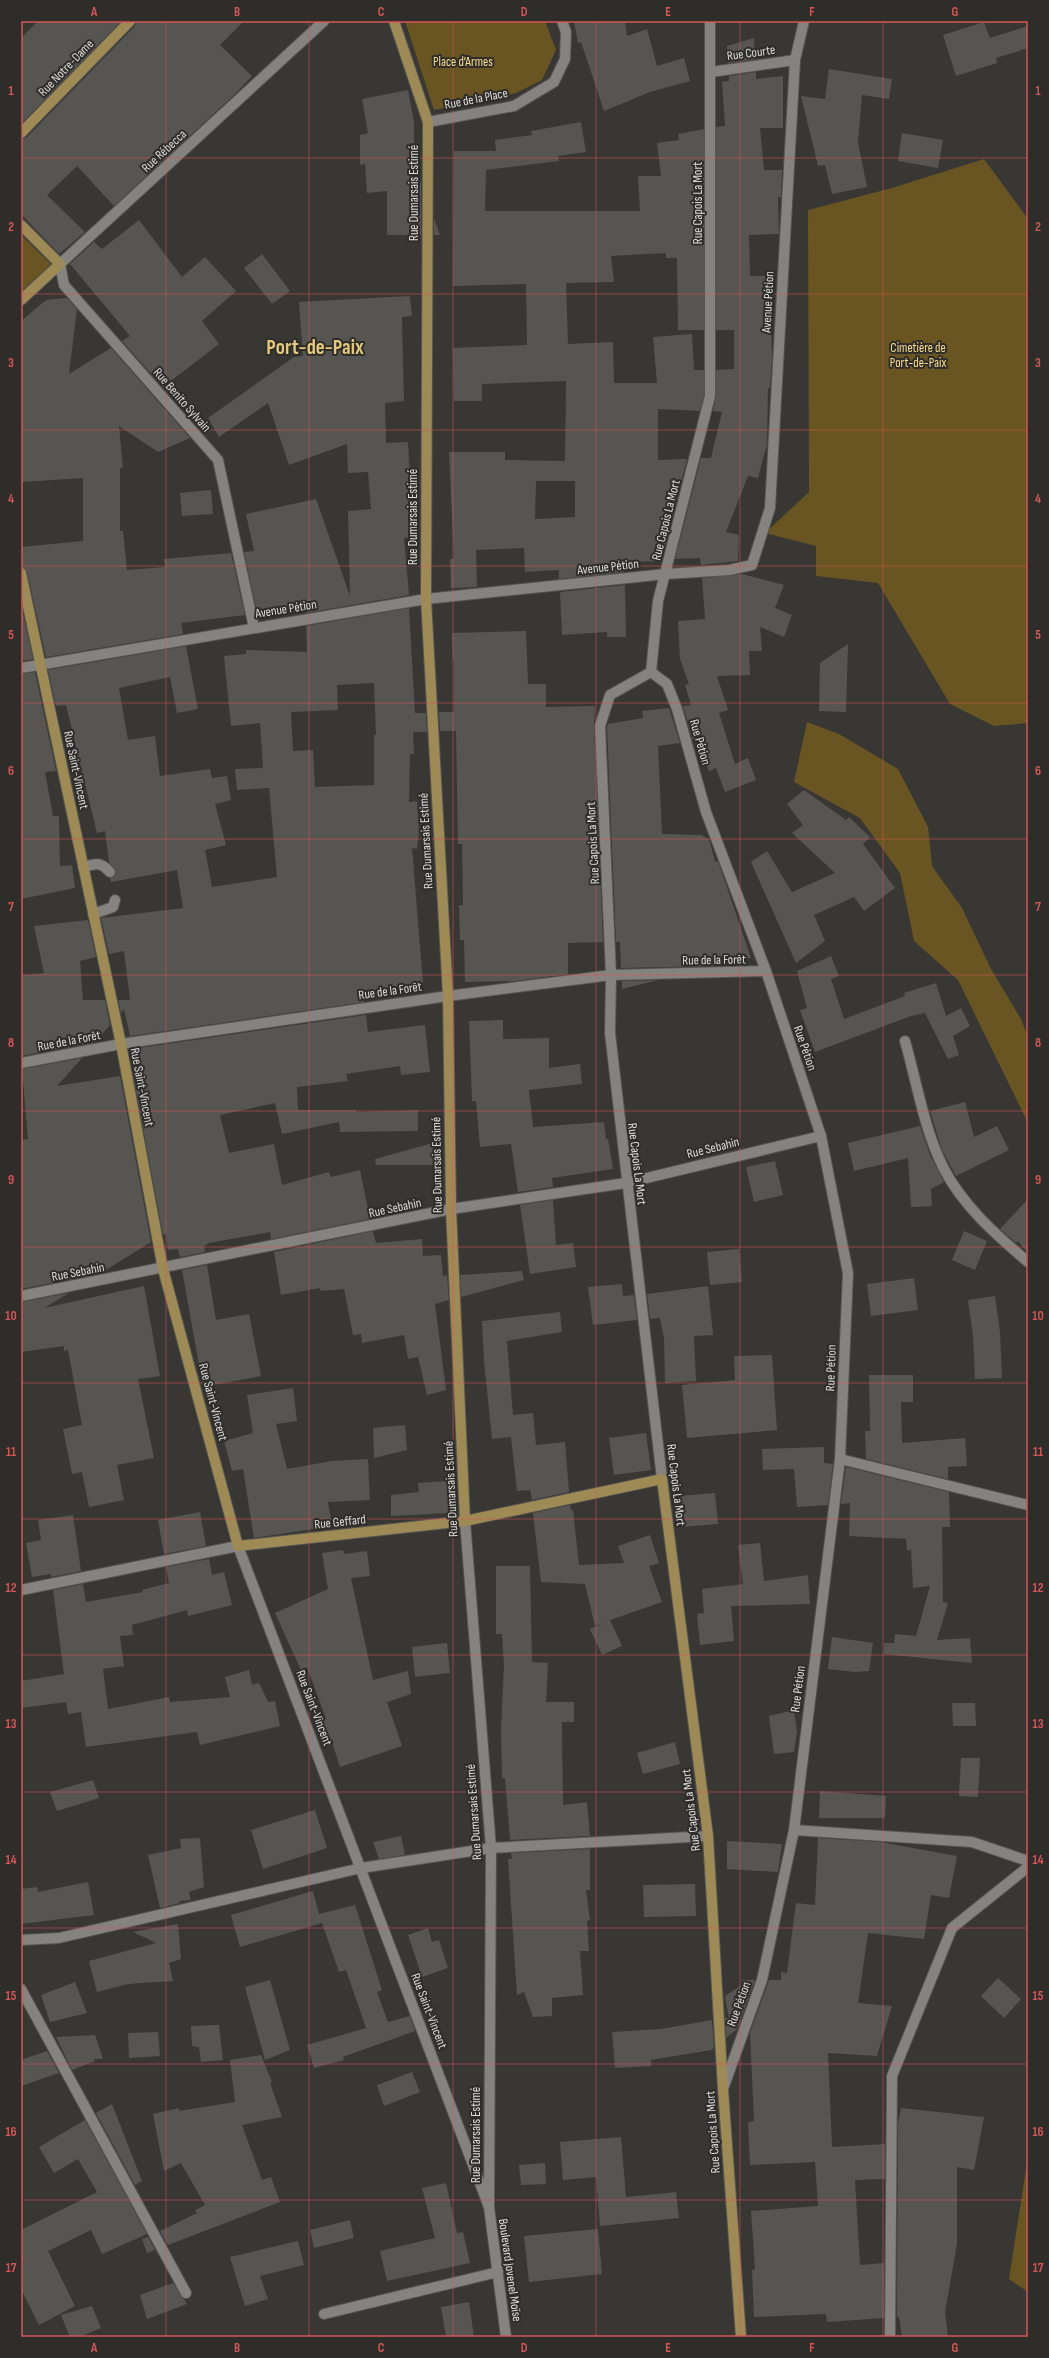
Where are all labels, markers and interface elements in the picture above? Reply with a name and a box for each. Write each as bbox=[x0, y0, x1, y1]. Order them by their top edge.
text: A bbox=[90, 4, 98, 20]
text: B bbox=[234, 4, 240, 20]
text: C bbox=[378, 4, 385, 20]
text: D bbox=[521, 4, 528, 20]
text: E bbox=[665, 4, 671, 20]
text: F bbox=[809, 4, 815, 20]
text: G bbox=[952, 4, 959, 20]
street label: Rue Notre-Dame bbox=[35, 36, 97, 100]
street label: Rue Courte bbox=[726, 42, 776, 64]
park label: Place d’Armes bbox=[433, 54, 493, 70]
text: 1 bbox=[8, 83, 14, 99]
text: 1 bbox=[1035, 83, 1041, 99]
street label: Rue de la Place bbox=[443, 85, 509, 113]
street label: Rue Rébecca bbox=[138, 126, 190, 176]
street label: Rue Dumarsais Estimé bbox=[406, 145, 422, 241]
street label: Rue Capois La Mort bbox=[690, 162, 706, 244]
text: 2 bbox=[8, 219, 14, 235]
text: 2 bbox=[1035, 219, 1041, 235]
street label: Avenue Pétion bbox=[758, 271, 778, 334]
district label: Port-de-Paix bbox=[266, 335, 364, 360]
park label: Cimetière de Port-de-Paix bbox=[890, 340, 946, 371]
text: 3 bbox=[8, 355, 14, 371]
text: 3 bbox=[1035, 355, 1041, 371]
street label: Rue Benito Sylvain bbox=[150, 365, 214, 435]
street label: Rue Dumarsais Estimé bbox=[405, 469, 421, 565]
street label: Rue Capois La Mort bbox=[648, 478, 684, 562]
text: 4 bbox=[8, 491, 14, 507]
text: 4 bbox=[1035, 491, 1041, 507]
street label: Avenue Pétion bbox=[575, 556, 640, 578]
street label: Avenue Pétion bbox=[253, 596, 318, 622]
text: 5 bbox=[8, 627, 14, 643]
text: 5 bbox=[1035, 627, 1041, 643]
street label: Rue Pétion bbox=[686, 717, 714, 767]
street label: Rue Saint-Vincent bbox=[60, 729, 92, 811]
text: 6 bbox=[8, 763, 14, 779]
text: 6 bbox=[1035, 763, 1041, 779]
street label: Rue Dumarsais Estimé bbox=[415, 793, 437, 889]
street label: Rue Capois La Mort bbox=[583, 801, 603, 885]
text: 7 bbox=[8, 899, 14, 915]
text: 7 bbox=[1035, 899, 1041, 915]
street label: Rue de la Forêt bbox=[682, 951, 746, 969]
street label: Rue de la Forêt bbox=[357, 979, 423, 1003]
street label: Rue Pétion bbox=[790, 1023, 820, 1073]
street label: Rue de la Forêt bbox=[36, 1027, 102, 1055]
text: 8 bbox=[8, 1035, 14, 1051]
text: 8 bbox=[1035, 1035, 1041, 1051]
street label: Rue Saint-Vincent bbox=[127, 1046, 157, 1128]
street label: Rue Dumarsais Estimé bbox=[428, 1117, 446, 1213]
street label: Rue Capois La Mort bbox=[624, 1122, 650, 1206]
street label: Rue Sebahin bbox=[685, 1134, 741, 1162]
text: 9 bbox=[8, 1172, 14, 1188]
text: 9 bbox=[1035, 1172, 1041, 1188]
street label: Rue Sebahin bbox=[367, 1195, 423, 1221]
street label: Rue Sebahin bbox=[50, 1259, 106, 1285]
text: 10 bbox=[5, 1308, 17, 1324]
text: 10 bbox=[1032, 1308, 1044, 1324]
street label: Rue Pétion bbox=[822, 1344, 840, 1392]
street label: Rue Saint-Vincent bbox=[195, 1361, 231, 1443]
street label: Rue Dumarsais Estimé bbox=[440, 1441, 462, 1537]
street label: Rue Capois La Mort bbox=[663, 1443, 689, 1527]
text: 11 bbox=[6, 1444, 16, 1460]
text: 11 bbox=[1033, 1444, 1043, 1460]
street label: Rue Geffard bbox=[313, 1511, 367, 1533]
text: 12 bbox=[6, 1580, 17, 1596]
text: 12 bbox=[1033, 1580, 1044, 1596]
street label: Rue Pétion bbox=[787, 1665, 809, 1713]
street label: Rue Saint-Vincent bbox=[292, 1668, 336, 1748]
text: 13 bbox=[6, 1716, 17, 1732]
text: 13 bbox=[1033, 1716, 1044, 1732]
street label: Rue Dumarsais Estimé bbox=[463, 1763, 485, 1861]
street label: Rue Capois La Mort bbox=[678, 1768, 704, 1852]
text: 14 bbox=[5, 1852, 17, 1868]
text: 14 bbox=[1032, 1852, 1044, 1868]
street label: Rue Saint-Vincent bbox=[407, 1971, 451, 2051]
street label: Rue Pétion bbox=[723, 1979, 755, 2029]
text: 15 bbox=[6, 1988, 17, 2004]
text: 15 bbox=[1033, 1988, 1044, 2004]
street label: Rue Dumarsais Estimé bbox=[468, 2087, 484, 2183]
street label: Rue Capois La Mort bbox=[702, 2090, 724, 2174]
text: 16 bbox=[5, 2124, 17, 2140]
text: 16 bbox=[1032, 2124, 1044, 2140]
street label: Boulevard Jovenel Moïse bbox=[495, 2217, 525, 2323]
text: 17 bbox=[6, 2260, 17, 2276]
text: 17 bbox=[1033, 2260, 1044, 2276]
text: A bbox=[90, 2340, 98, 2356]
text: B bbox=[234, 2340, 240, 2356]
text: C bbox=[378, 2340, 385, 2356]
text: D bbox=[521, 2340, 528, 2356]
text: E bbox=[665, 2340, 671, 2356]
text: F bbox=[809, 2340, 815, 2356]
text: G bbox=[952, 2340, 959, 2356]

